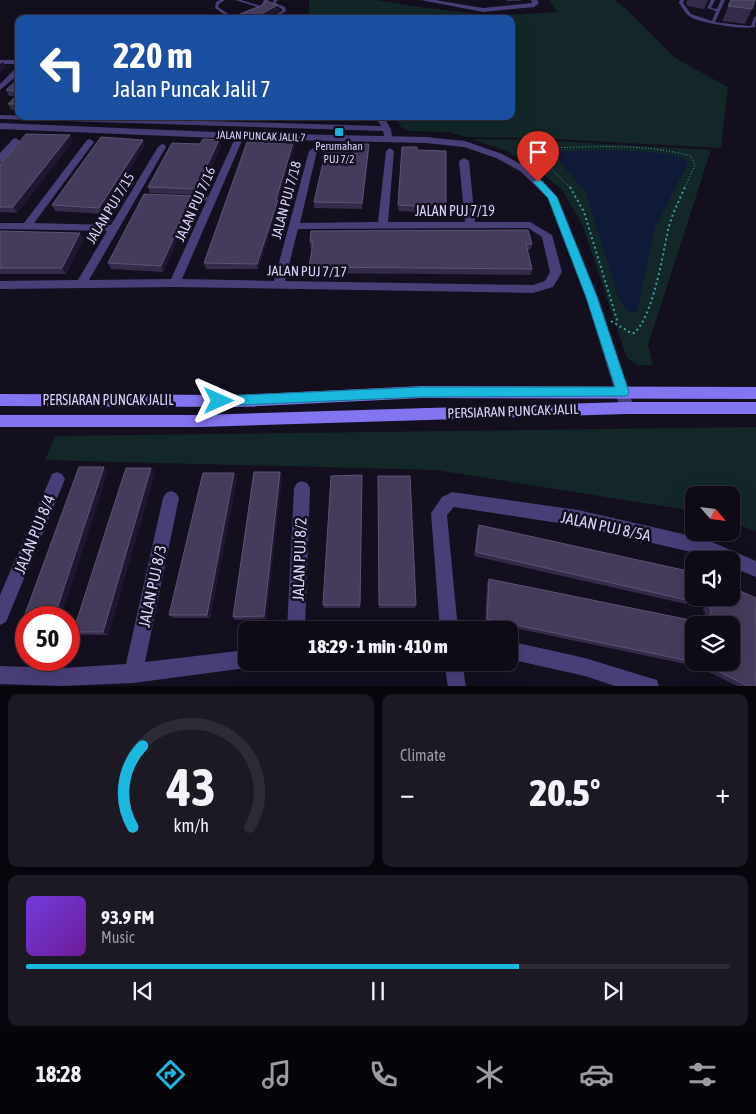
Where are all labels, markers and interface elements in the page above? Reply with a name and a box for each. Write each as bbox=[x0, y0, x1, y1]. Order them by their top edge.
icon: left bbox=[30, 35, 95, 100]
text: 220 m bbox=[113, 35, 192, 75]
text: Jalan Puncak Jalil 7 bbox=[113, 76, 271, 102]
marker: Perumahan PUJ 7/2 bbox=[333, 126, 345, 138]
street label: JALAN PUNCAK JALIL 7 bbox=[216, 128, 306, 144]
pin bbox=[517, 131, 559, 182]
icon: arrive bbox=[524, 138, 552, 166]
place label: Perumahan PUJ 7/2 bbox=[315, 140, 363, 165]
street label: JALAN PUJ 7/18 bbox=[268, 159, 304, 241]
street label: JALAN PUJ 7/16 bbox=[171, 164, 219, 244]
street label: JALAN PUJ 7/15 bbox=[83, 170, 137, 246]
street label: JALAN PUJ 7/19 bbox=[415, 203, 495, 219]
street label: JALAN PUJ 7/17 bbox=[267, 262, 347, 280]
position arrow bbox=[192, 374, 244, 426]
street label: PERSIARAN PUNCAK JALIL bbox=[42, 392, 174, 408]
street label: PERSIARAN PUNCAK JALIL bbox=[447, 401, 579, 421]
north arrow bbox=[685, 486, 740, 541]
map controls bbox=[685, 486, 740, 671]
street label: JALAN PUJ 8/4 bbox=[10, 492, 58, 576]
street label: JALAN PUJ 8/5A bbox=[559, 508, 653, 544]
street label: JALAN PUJ 8/2 bbox=[289, 517, 309, 601]
street label: JALAN PUJ 8/3 bbox=[134, 543, 170, 629]
button: sound bbox=[685, 551, 740, 606]
speed limit sign: 50 bbox=[15, 606, 80, 671]
button: layers bbox=[685, 616, 740, 671]
text: 18:29 · 1 min · 410 m bbox=[308, 635, 448, 657]
text: Climate bbox=[400, 746, 446, 764]
text: 43 bbox=[166, 757, 215, 817]
text: 20.5° bbox=[530, 771, 600, 814]
text: − bbox=[400, 777, 415, 809]
text: + bbox=[715, 777, 730, 809]
text: km/h bbox=[173, 815, 209, 836]
text: 93.9 FM bbox=[101, 906, 154, 928]
text: Music bbox=[101, 928, 135, 946]
icon: previous bbox=[129, 977, 157, 1005]
icon: pause bbox=[364, 977, 392, 1005]
icon: next bbox=[599, 977, 627, 1005]
icon: directions bbox=[153, 1057, 188, 1092]
icon: music bbox=[259, 1057, 294, 1092]
icon: phone bbox=[366, 1057, 401, 1092]
icon: climate bbox=[472, 1057, 507, 1092]
icon: car bbox=[579, 1057, 614, 1092]
icon: filters bbox=[685, 1057, 720, 1092]
text: 18:28 bbox=[36, 1061, 81, 1087]

